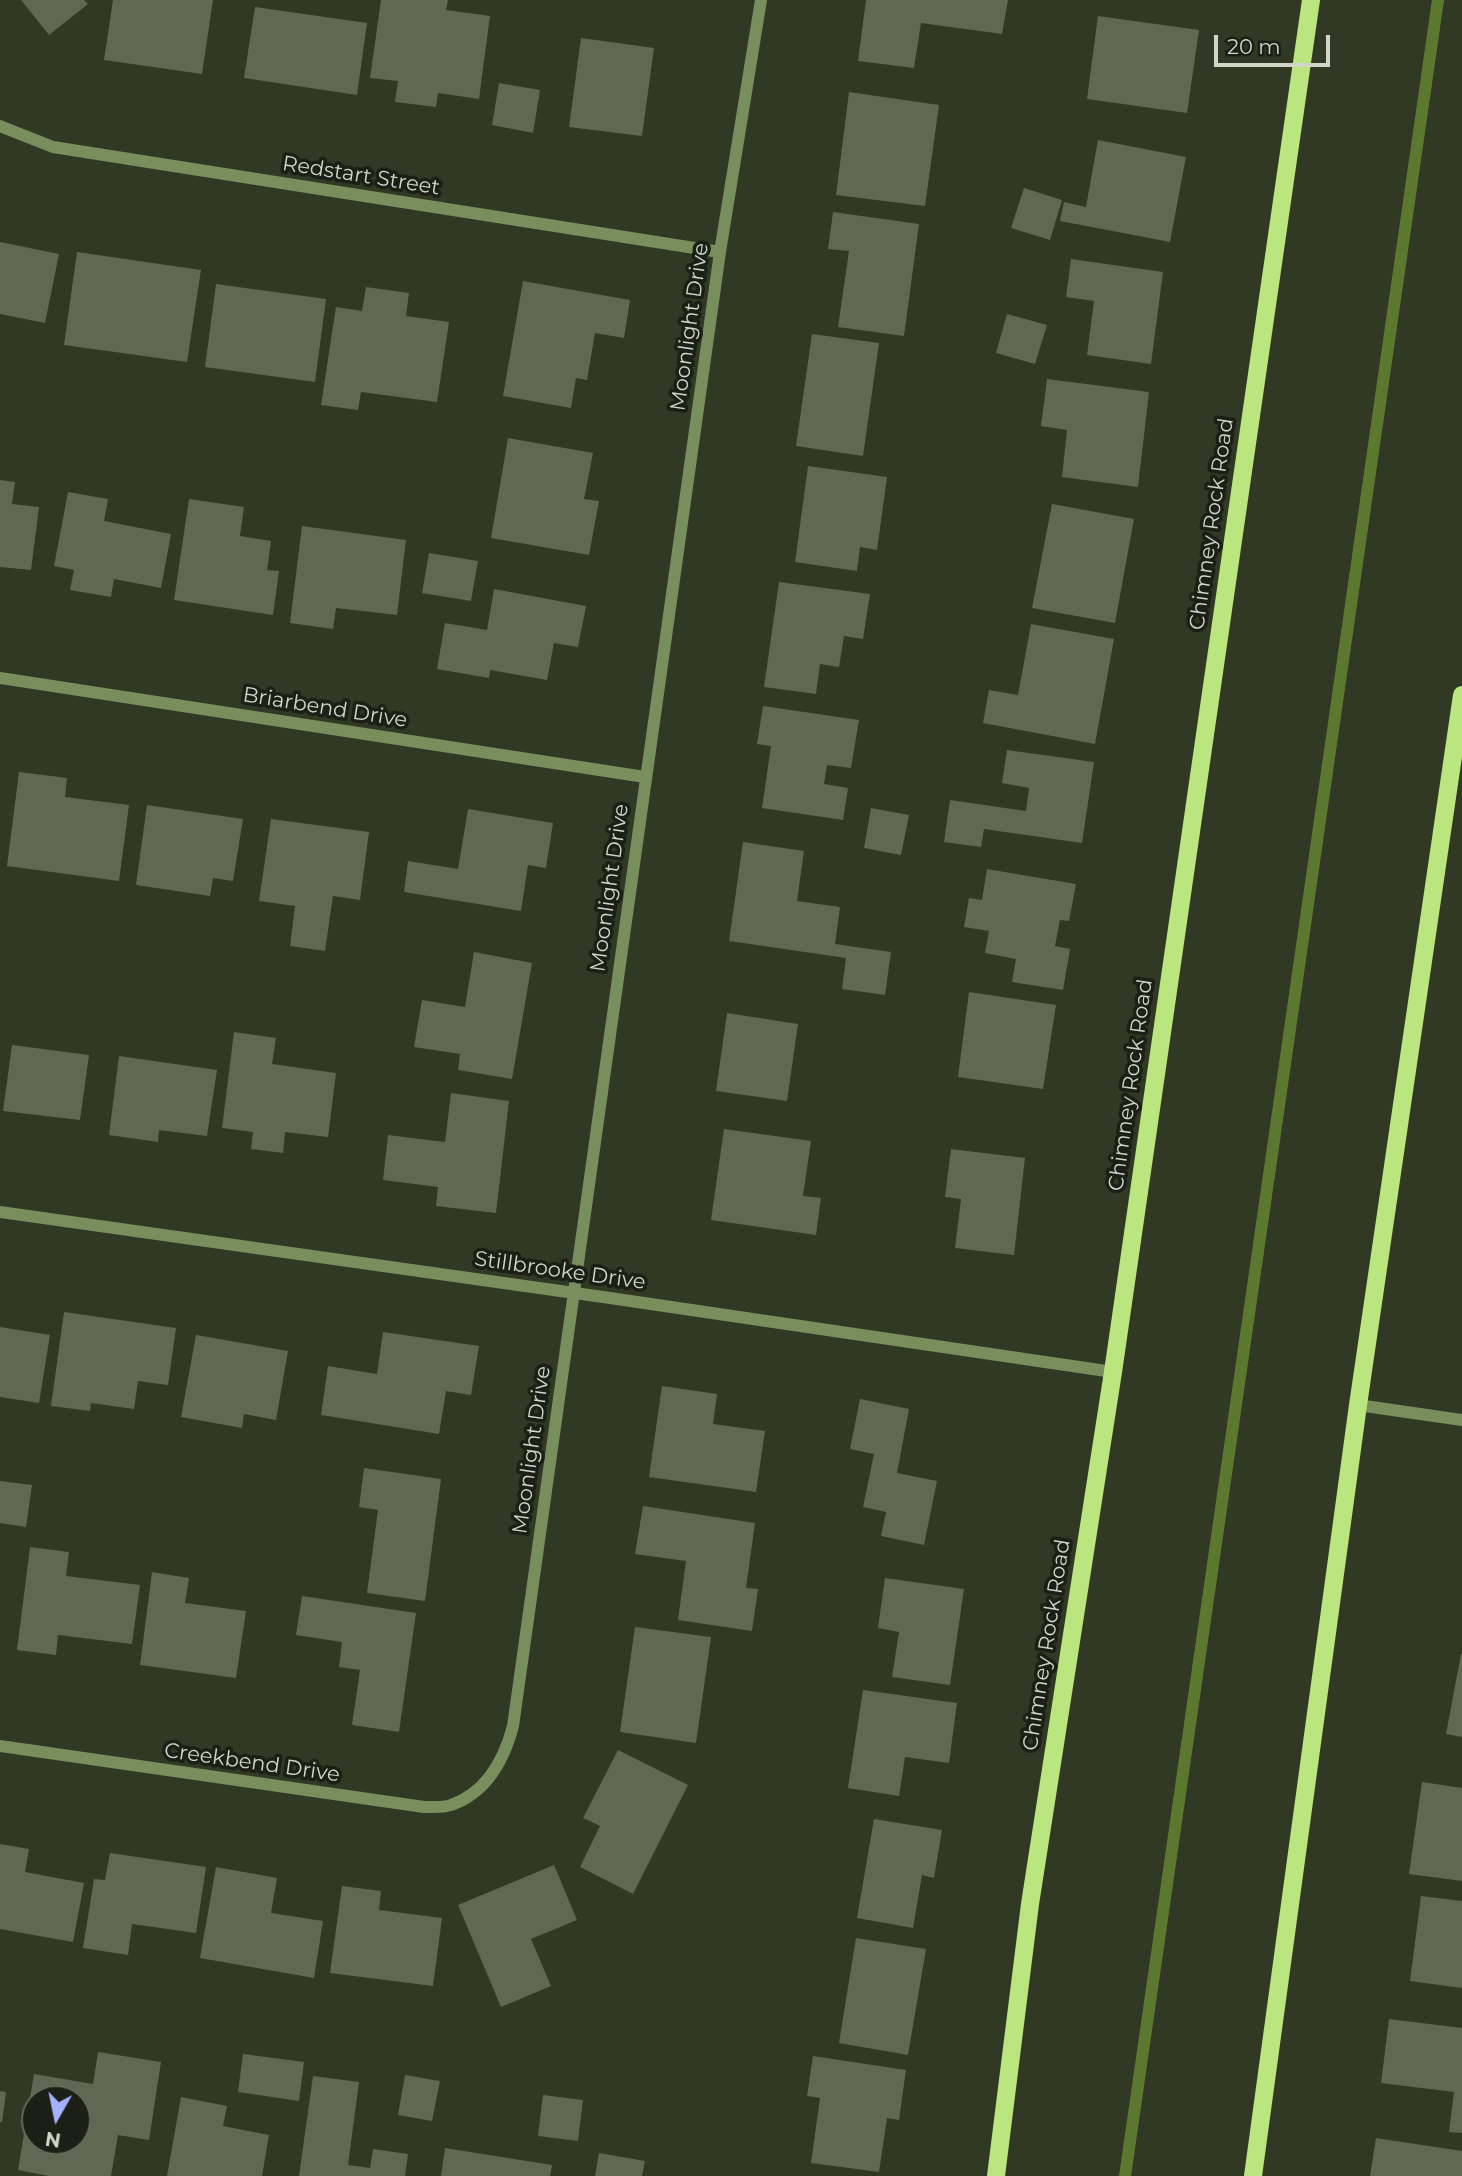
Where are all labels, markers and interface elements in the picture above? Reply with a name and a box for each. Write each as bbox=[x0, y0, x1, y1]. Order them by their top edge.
scale bar bbox=[1217, 21, 1332, 65]
text: 20 m bbox=[1227, 34, 1281, 59]
street label: Redstart Street bbox=[280, 151, 442, 201]
street label: Moonlight Drive bbox=[666, 241, 714, 413]
street label: Chimney Rock Road bbox=[1185, 416, 1239, 632]
street label: Briarbend Drive bbox=[241, 683, 409, 733]
street label: Moonlight Drive bbox=[586, 802, 634, 974]
street label: Chimney Rock Road bbox=[1104, 977, 1158, 1193]
street label: Stillbrooke Drive bbox=[473, 1247, 647, 1295]
street label: Moonlight Drive bbox=[508, 1364, 556, 1536]
street label: Chimney Rock Road bbox=[1018, 1538, 1076, 1752]
street label: Creekbend Drive bbox=[163, 1738, 341, 1788]
north arrow bbox=[21, 2085, 91, 2155]
text: N bbox=[44, 2127, 62, 2152]

